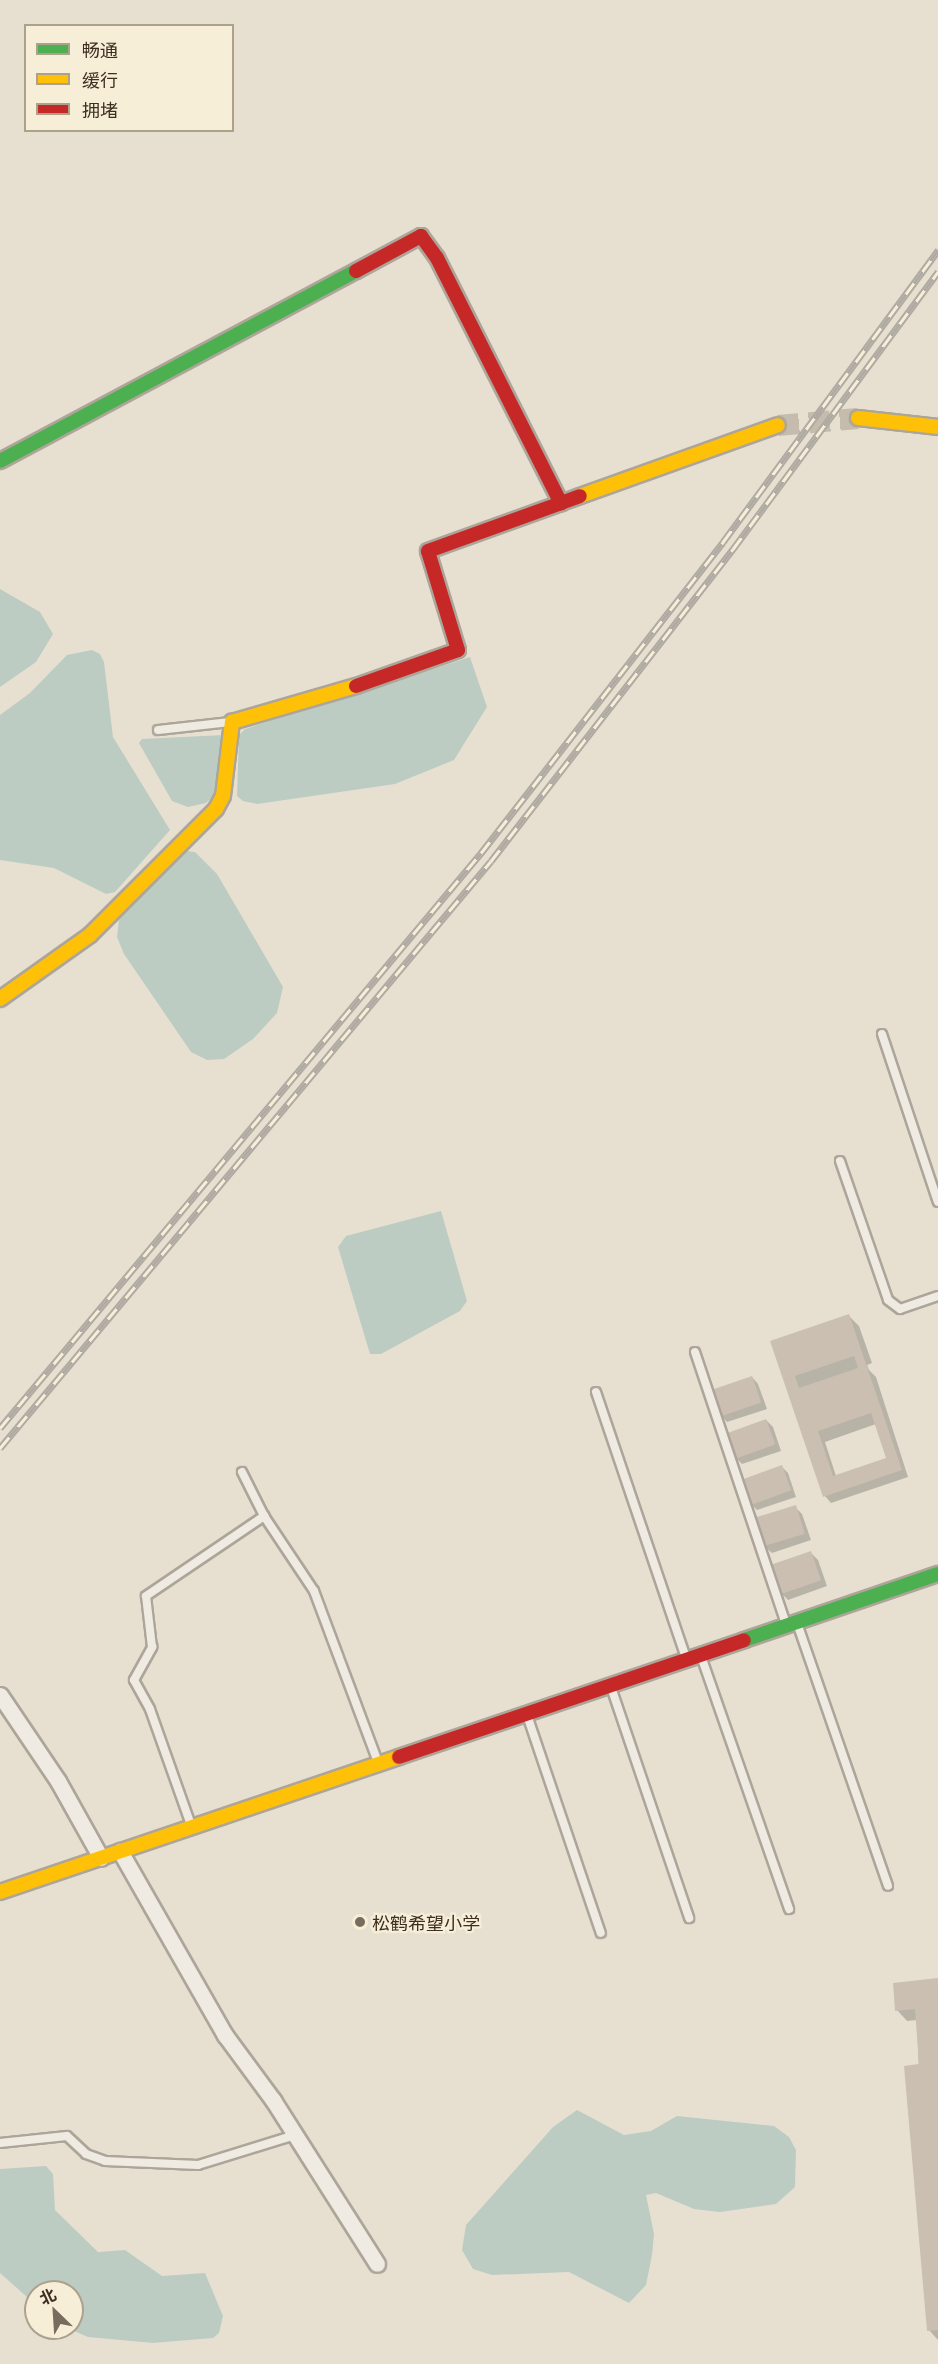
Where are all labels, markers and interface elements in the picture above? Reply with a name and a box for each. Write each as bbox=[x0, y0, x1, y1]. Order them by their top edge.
legend bbox=[24, 24, 234, 132]
text: 畅通 bbox=[82, 36, 118, 62]
text: 缓行 bbox=[82, 66, 118, 92]
text: 拥堵 bbox=[82, 96, 118, 122]
place label: 松鹤希望小学 bbox=[372, 1911, 480, 1933]
marker: 松鹤希望小学 bbox=[353, 1915, 367, 1929]
north arrow bbox=[24, 2280, 84, 2340]
text: 北 bbox=[35, 2281, 60, 2310]

